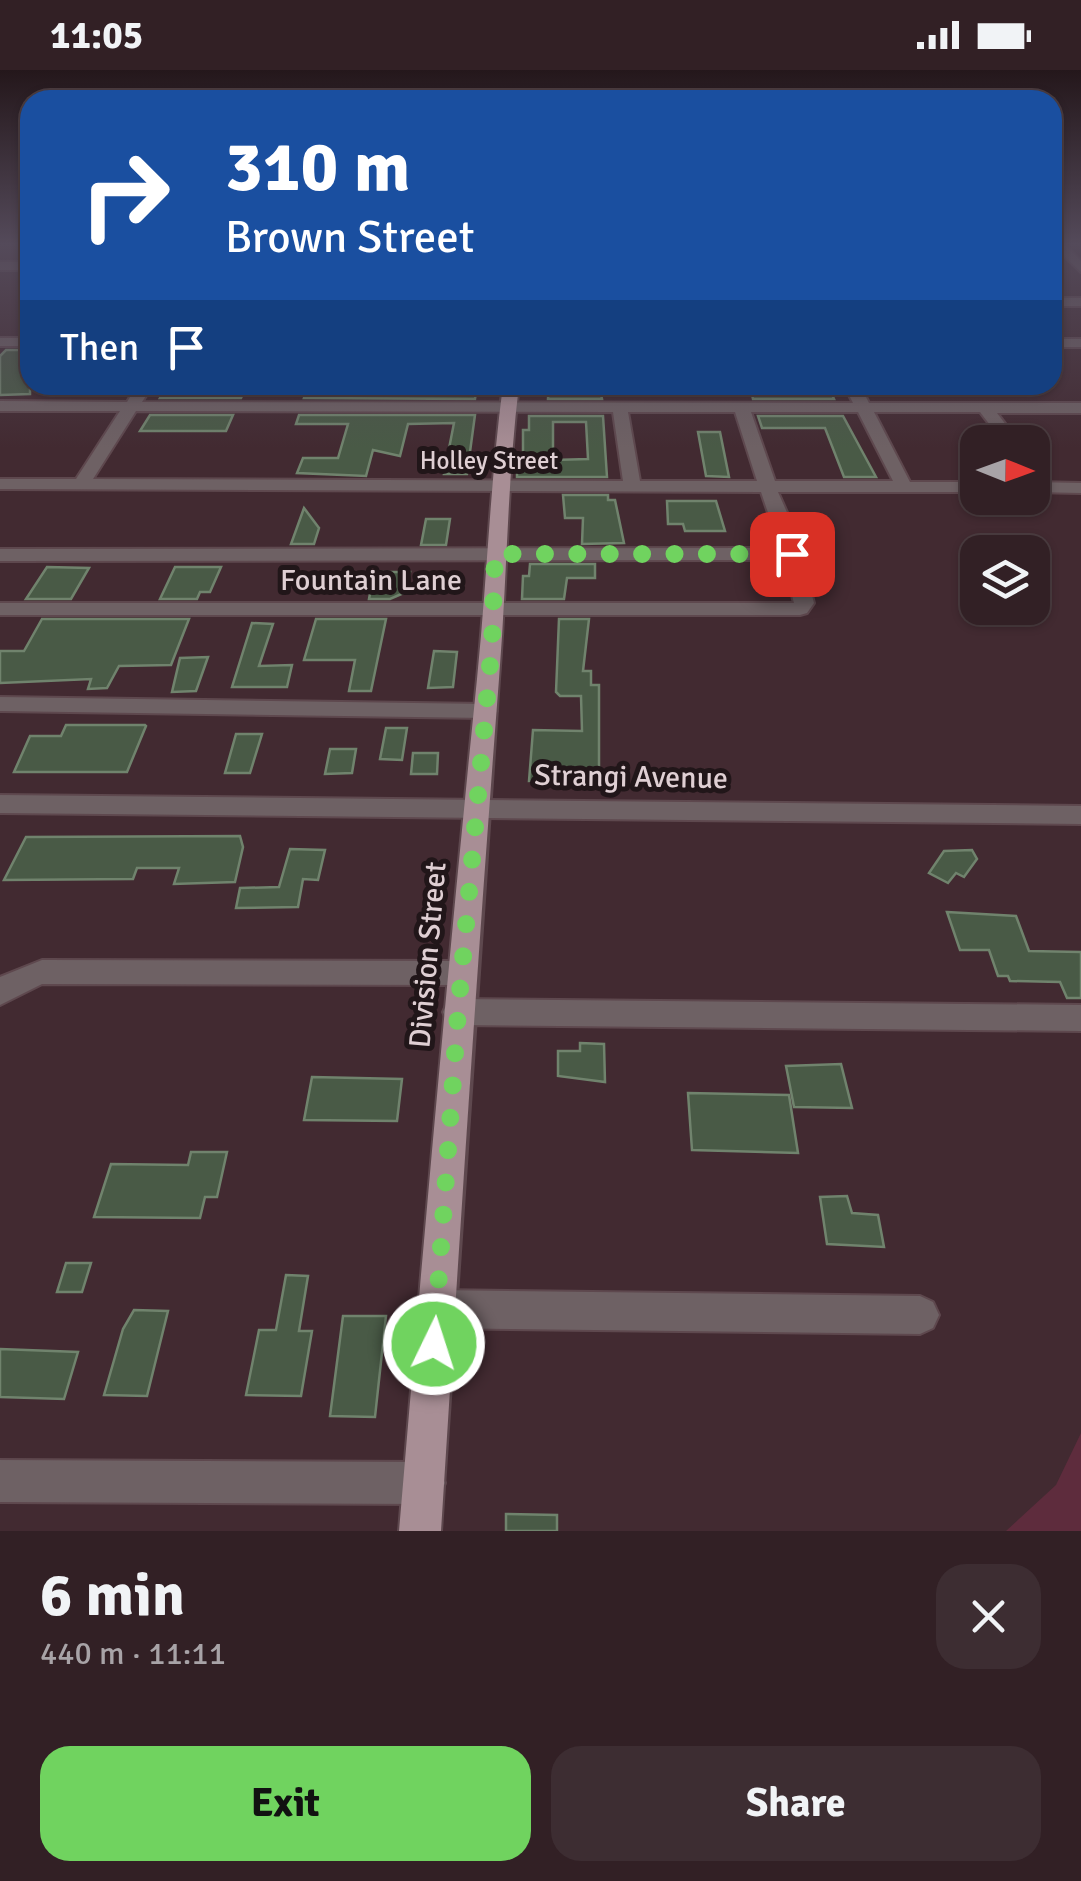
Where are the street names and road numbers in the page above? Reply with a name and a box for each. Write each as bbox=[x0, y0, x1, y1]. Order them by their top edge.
street label: Holley Street bbox=[420, 445, 559, 476]
street label: Fountain Lane bbox=[280, 562, 462, 599]
street label: Strangi Avenue bbox=[534, 757, 728, 797]
street label: Division Street bbox=[401, 860, 455, 1050]

